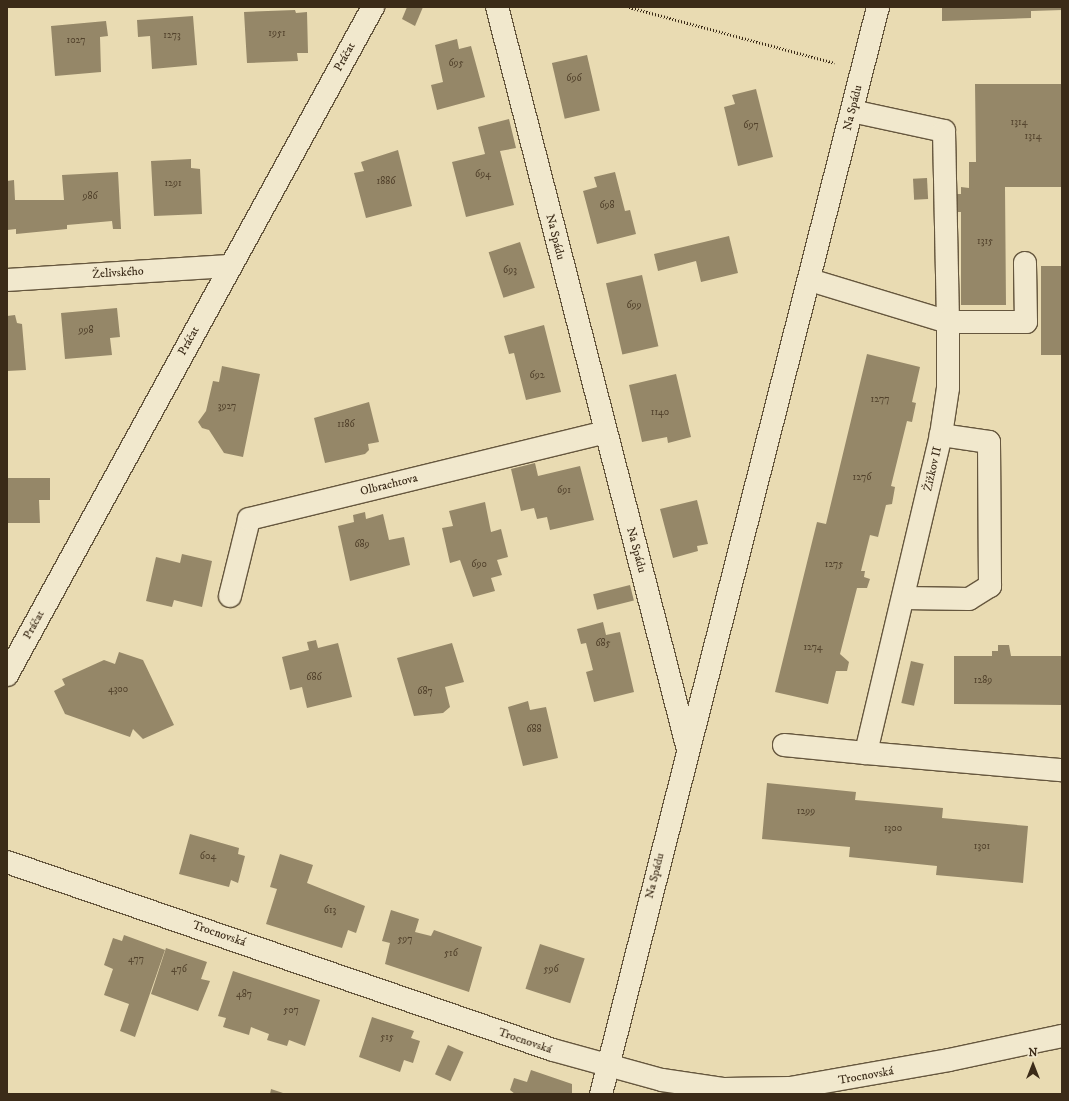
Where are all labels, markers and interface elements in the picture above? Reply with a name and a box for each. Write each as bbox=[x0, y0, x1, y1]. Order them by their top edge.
house number: 1951 bbox=[268, 28, 286, 40]
house number: 1273 bbox=[163, 30, 181, 42]
house number: 1027 bbox=[67, 35, 85, 47]
street label: Práčat bbox=[331, 40, 359, 74]
house number: 695 bbox=[448, 58, 464, 70]
house number: 696 bbox=[566, 73, 582, 85]
street label: Na Spádu bbox=[840, 84, 866, 132]
house number: 1314 bbox=[1011, 117, 1027, 129]
house number: 697 bbox=[743, 120, 759, 132]
house number: 1314 bbox=[1025, 131, 1041, 143]
house number: 694 bbox=[475, 169, 491, 181]
house number: 1886 bbox=[377, 176, 395, 188]
house number: 1291 bbox=[164, 178, 182, 190]
house number: 986 bbox=[82, 191, 98, 203]
house number: 698 bbox=[599, 200, 615, 212]
street label: Na Spádu bbox=[542, 213, 568, 261]
house number: 1315 bbox=[977, 236, 993, 248]
street label: Želivského bbox=[92, 264, 144, 282]
house number: 693 bbox=[503, 265, 517, 277]
house number: 699 bbox=[626, 300, 642, 312]
street label: Práčat bbox=[175, 324, 203, 358]
house number: 998 bbox=[79, 325, 93, 337]
house number: 692 bbox=[529, 370, 545, 382]
house number: 1277 bbox=[871, 394, 889, 406]
house number: 3927 bbox=[218, 401, 236, 413]
house number: 1140 bbox=[651, 407, 669, 419]
house number: 1186 bbox=[337, 419, 355, 431]
street label: Žižkov II bbox=[921, 445, 945, 493]
street label: Olbrachtova bbox=[359, 471, 419, 499]
house number: 1276 bbox=[853, 472, 871, 484]
house number: 691 bbox=[557, 485, 571, 497]
street label: Na Spádu bbox=[623, 526, 649, 574]
house number: 689 bbox=[354, 539, 370, 551]
house number: 690 bbox=[471, 559, 487, 571]
house number: 1275 bbox=[825, 559, 843, 571]
street label: Práčat bbox=[20, 608, 48, 642]
house number: 685 bbox=[595, 638, 611, 650]
house number: 1274 bbox=[803, 642, 823, 654]
house number: 686 bbox=[306, 672, 322, 684]
house number: 1289 bbox=[974, 675, 992, 687]
house number: 4300 bbox=[108, 684, 128, 696]
house number: 687 bbox=[417, 686, 433, 698]
house number: 688 bbox=[526, 724, 542, 736]
house number: 1299 bbox=[797, 806, 815, 818]
house number: 1300 bbox=[884, 823, 902, 835]
house number: 1301 bbox=[974, 841, 990, 853]
house number: 604 bbox=[200, 851, 216, 863]
street label: Na Spádu bbox=[642, 852, 668, 900]
house number: 613 bbox=[324, 905, 336, 917]
street label: Trocnovská bbox=[190, 918, 248, 950]
house number: 597 bbox=[397, 934, 413, 946]
house number: 516 bbox=[444, 948, 458, 960]
house number: 477 bbox=[128, 954, 144, 966]
house number: 476 bbox=[171, 964, 187, 976]
house number: 596 bbox=[543, 964, 559, 976]
house number: 487 bbox=[236, 989, 252, 1001]
house number: 507 bbox=[283, 1005, 299, 1017]
street label: Trocnovská bbox=[496, 1025, 554, 1057]
house number: 515 bbox=[380, 1032, 394, 1044]
north arrow bbox=[1013, 1045, 1053, 1085]
text: N bbox=[1028, 1046, 1038, 1060]
street label: Trocnovská bbox=[837, 1064, 895, 1088]

